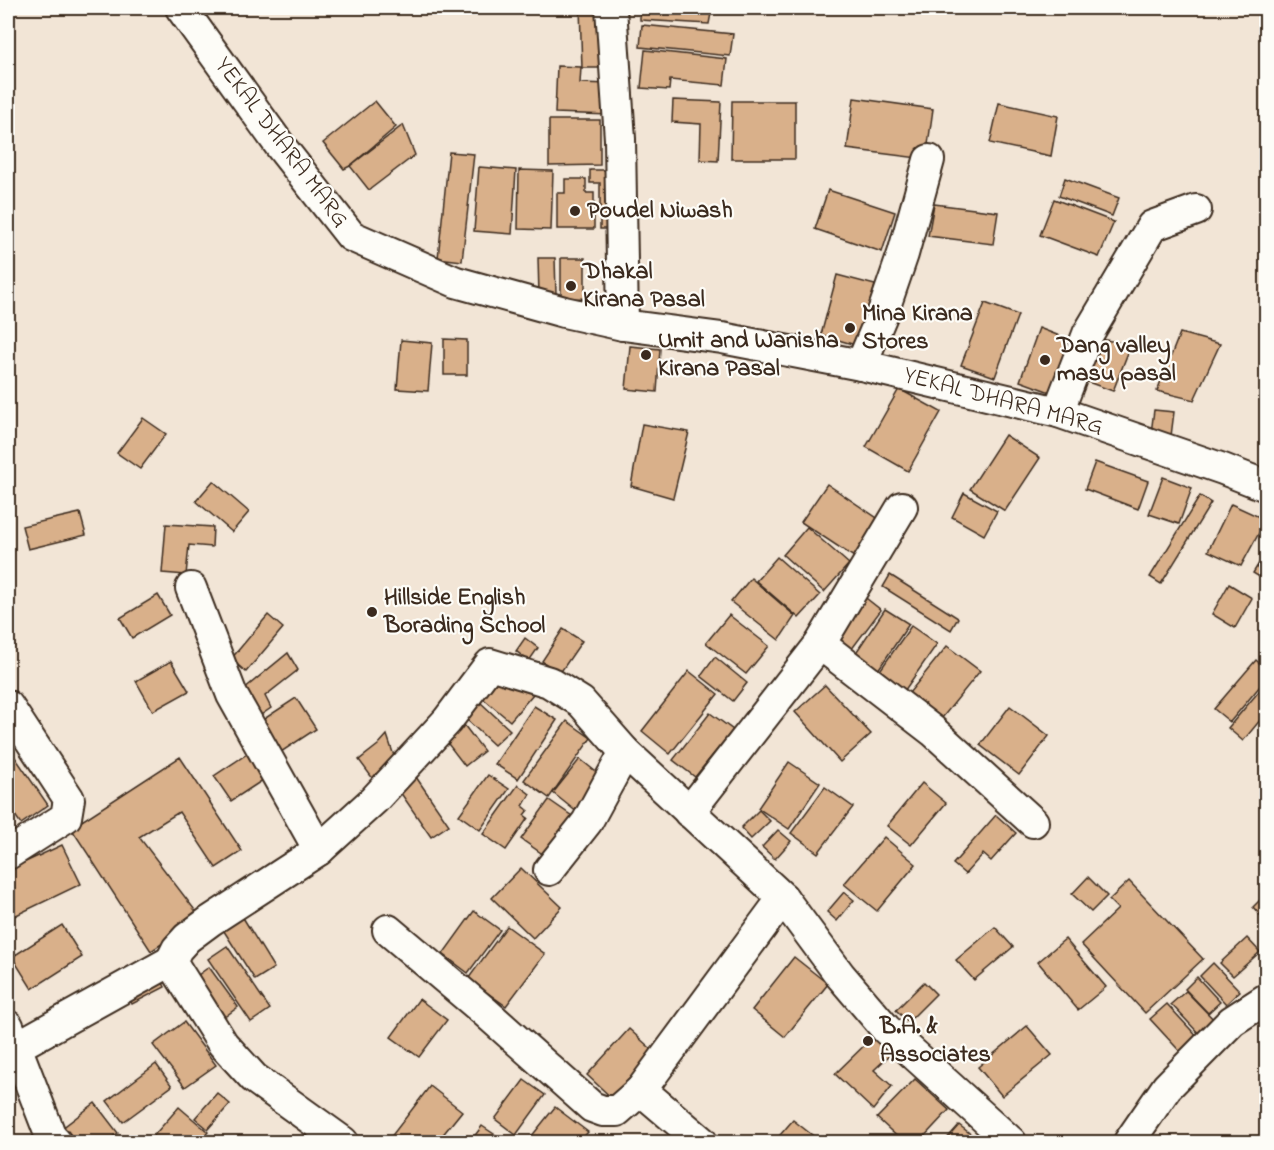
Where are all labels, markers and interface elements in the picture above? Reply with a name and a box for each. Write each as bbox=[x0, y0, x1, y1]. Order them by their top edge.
street label: YEKAL DHARA MARG bbox=[205, 51, 357, 235]
place label: Poudel Niwash bbox=[587, 194, 733, 229]
marker: Poudel Niwash bbox=[568, 204, 582, 218]
place label: Dhakal Kirana Pasal bbox=[582, 255, 705, 318]
marker: Dhakal Kirana Pasal bbox=[564, 279, 578, 293]
place label: Mina Kirana Stores bbox=[862, 297, 973, 360]
marker: Mina Kirana Stores bbox=[843, 321, 857, 335]
place label: Umit and Wanisha Kirana Pasal bbox=[658, 324, 839, 387]
place label: Dang valley masu pasal bbox=[1056, 329, 1176, 392]
marker: Umit and Wanisha Kirana Pasal bbox=[639, 348, 653, 362]
marker: Dang valley masu pasal bbox=[1038, 353, 1052, 367]
street label: YEKAL DHARA MARG bbox=[899, 359, 1107, 445]
place label: Hillside English Borading School bbox=[383, 581, 545, 645]
marker: Hillside English Borading School bbox=[365, 605, 379, 619]
place label: B.A. & Associates bbox=[879, 1010, 991, 1073]
marker: B.A. & Associates bbox=[861, 1034, 875, 1048]

